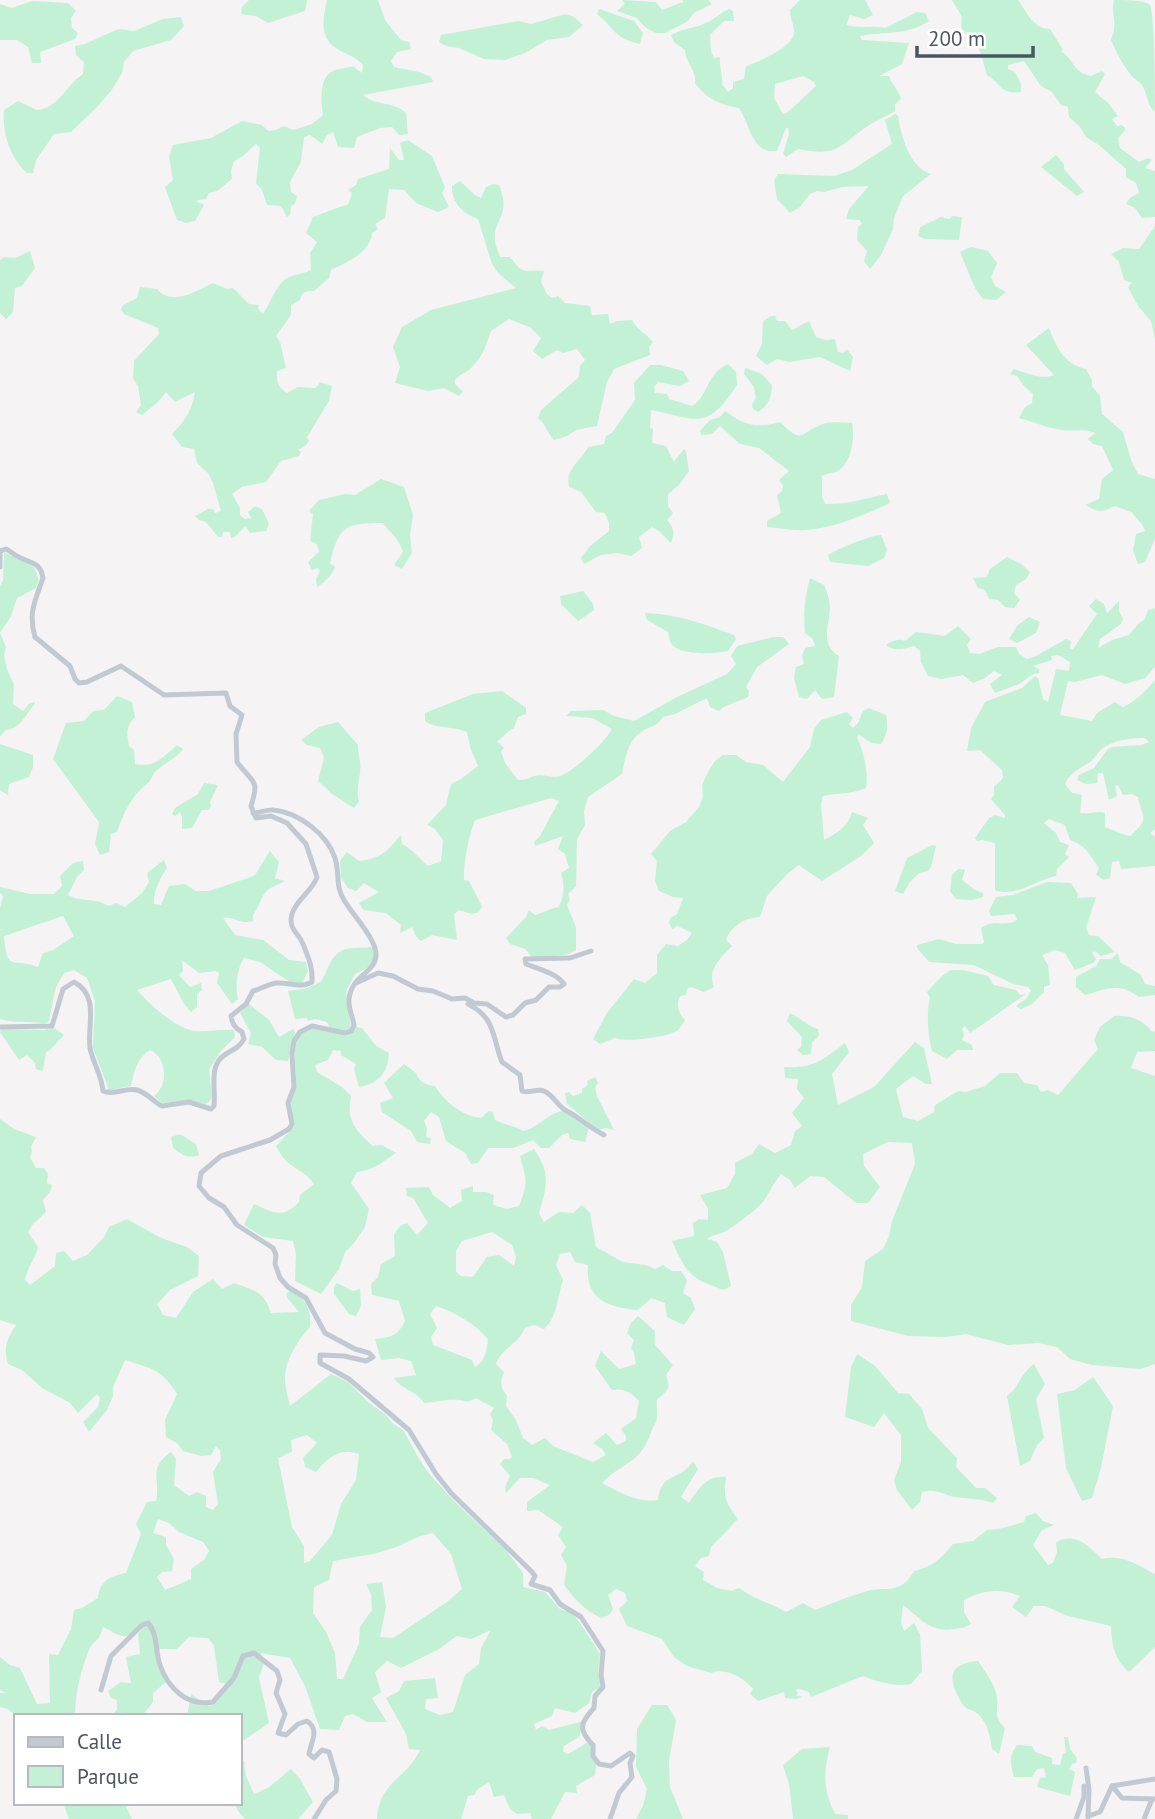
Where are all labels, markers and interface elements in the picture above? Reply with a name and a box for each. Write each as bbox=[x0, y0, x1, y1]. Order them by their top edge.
scale bar bbox=[917, 14, 1032, 58]
text: 200 m bbox=[928, 25, 985, 52]
legend bbox=[14, 1714, 242, 1805]
text: Calle bbox=[77, 1728, 122, 1755]
text: Parque bbox=[77, 1763, 139, 1790]

